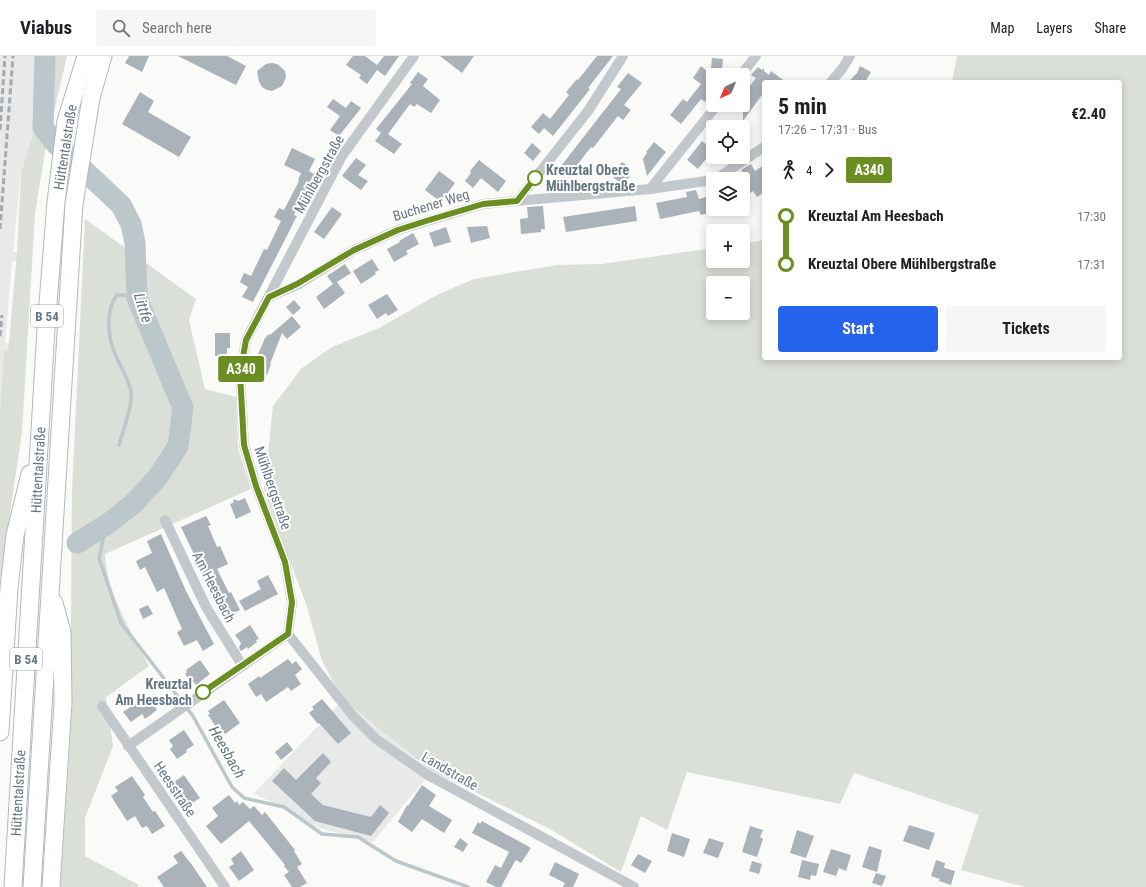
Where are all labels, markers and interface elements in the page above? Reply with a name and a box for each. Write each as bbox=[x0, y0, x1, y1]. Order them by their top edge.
search box bbox=[96, 10, 376, 46]
text: Viabus bbox=[20, 16, 72, 39]
icon: search bbox=[110, 17, 132, 39]
text: Search here bbox=[142, 19, 212, 37]
text: Map bbox=[990, 20, 1014, 36]
text: Layers bbox=[1036, 20, 1073, 36]
text: Share bbox=[1095, 20, 1126, 36]
north arrow bbox=[706, 68, 750, 112]
map controls bbox=[706, 68, 750, 320]
text: 5 min bbox=[778, 94, 827, 119]
street label: Hüttentalstraße bbox=[50, 103, 80, 191]
text: €2.40 bbox=[1071, 105, 1106, 123]
button: locate bbox=[706, 120, 750, 164]
text: 17:26 – 17:31 · Bus bbox=[778, 122, 877, 137]
street label: Mühlbergstraße bbox=[291, 132, 347, 216]
icon: walk bbox=[778, 159, 800, 181]
icon: forward bbox=[818, 159, 840, 181]
place label: Kreuztal Obere Mühlbergstraße bbox=[546, 162, 636, 194]
text: A340 bbox=[854, 162, 884, 178]
text: 4 bbox=[806, 163, 812, 178]
marker: Kreuztal Obere Mühlbergstraße bbox=[527, 170, 543, 186]
button: layers bbox=[706, 172, 750, 216]
street label: Buchener Weg bbox=[391, 186, 471, 224]
text: Kreuztal Am Heesbach bbox=[808, 207, 944, 225]
text: 17:30 bbox=[1077, 209, 1106, 224]
button: + bbox=[706, 224, 750, 268]
text: Kreuztal Obere Mühlbergstraße bbox=[808, 255, 996, 273]
text: 17:31 bbox=[1077, 257, 1106, 272]
button: − bbox=[706, 276, 750, 320]
water label: Littfe bbox=[130, 291, 156, 325]
road number: B 54 bbox=[31, 305, 63, 327]
button: Start bbox=[778, 306, 938, 352]
button: Tickets bbox=[946, 306, 1106, 352]
line badge: A340 bbox=[213, 356, 269, 382]
text: A340 bbox=[226, 361, 256, 377]
street label: Hüttentalstraße bbox=[28, 426, 48, 513]
street label: Mühlbergstraße bbox=[251, 444, 295, 532]
street label: Am Heesbach bbox=[189, 549, 239, 625]
road number: B 54 bbox=[10, 648, 42, 670]
place label: Kreuztal Am Heesbach bbox=[115, 676, 192, 708]
marker: Kreuztal Am Heesbach bbox=[195, 684, 211, 700]
water label: Heesbach bbox=[205, 723, 249, 781]
street label: Hüttentalstraße bbox=[8, 749, 28, 836]
street label: Landstraße bbox=[419, 749, 481, 794]
street label: Heesstraße bbox=[151, 758, 200, 820]

